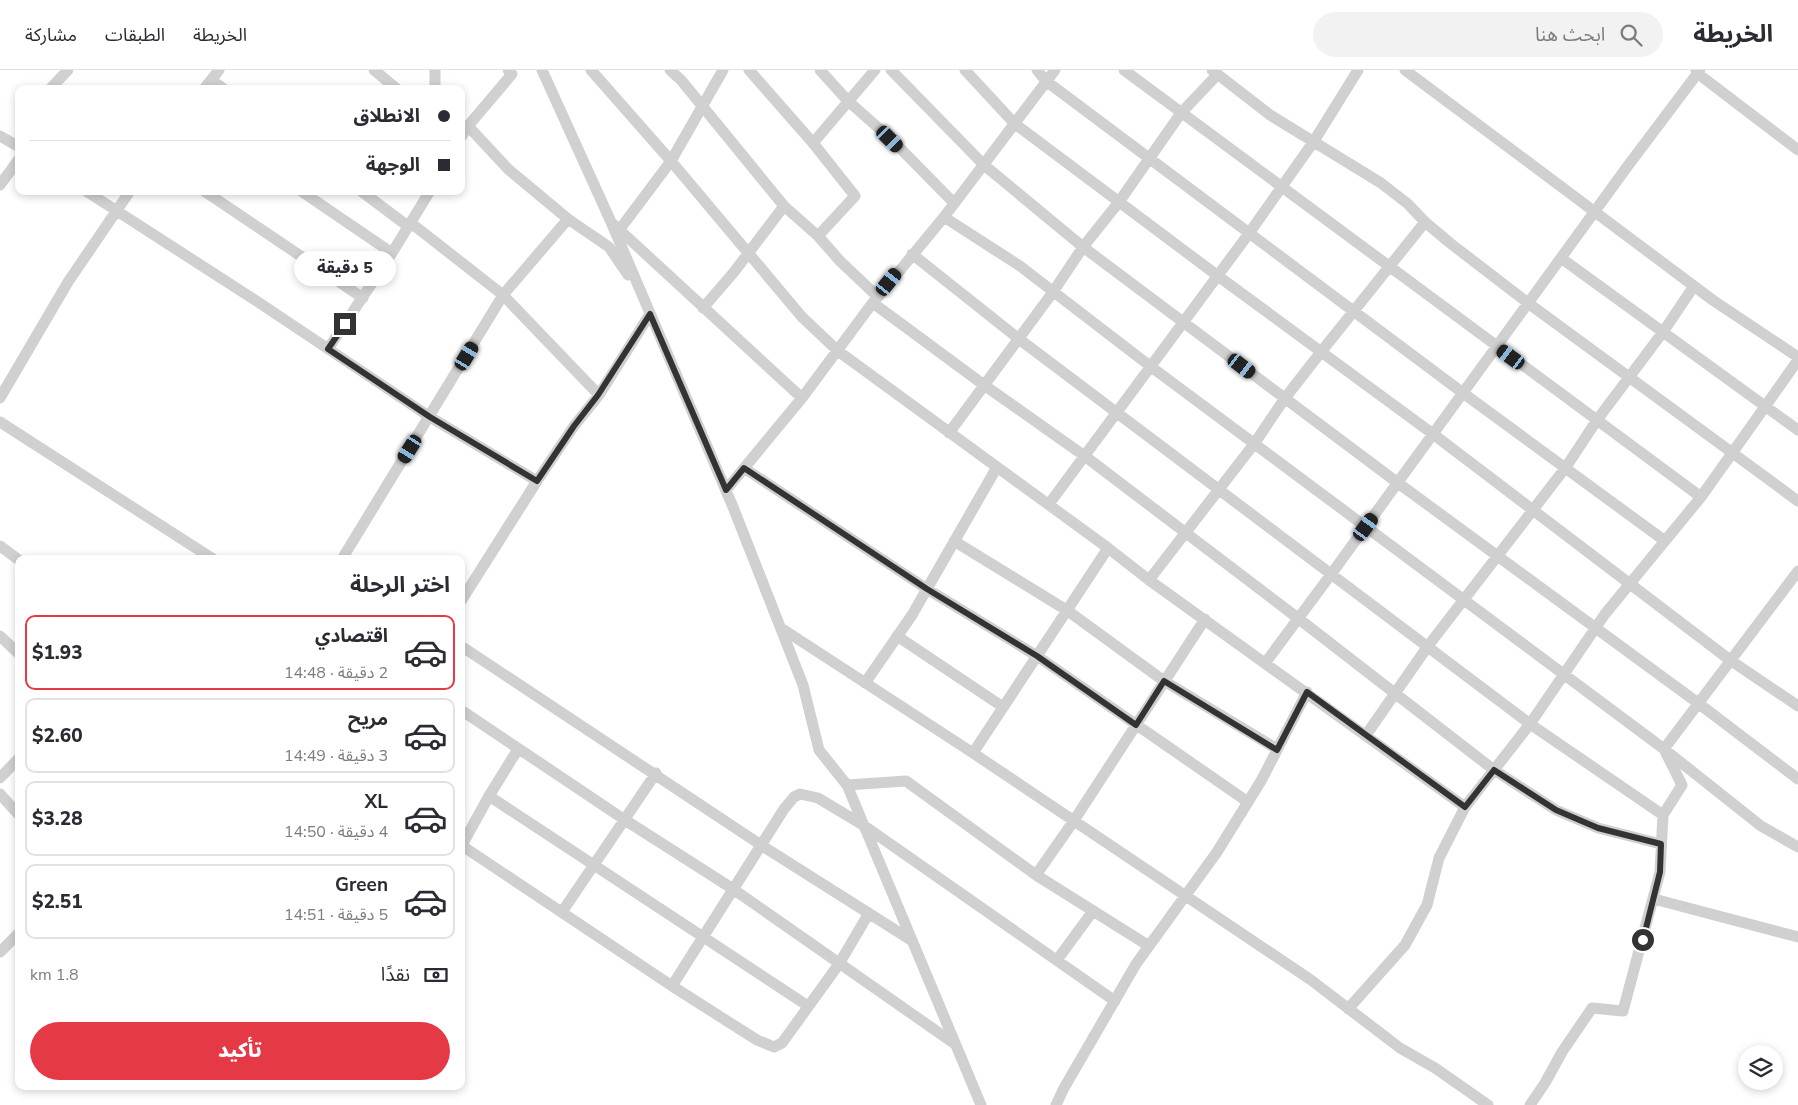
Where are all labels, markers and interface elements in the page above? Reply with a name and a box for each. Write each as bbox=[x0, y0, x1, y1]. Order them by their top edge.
search box bbox=[1313, 12, 1663, 57]
text: الخريطة bbox=[1693, 18, 1773, 50]
icon: search bbox=[1617, 21, 1645, 49]
text: ابحث هنا bbox=[1535, 22, 1605, 48]
text: مشاركة bbox=[25, 23, 77, 47]
text: الطبقات bbox=[105, 23, 165, 47]
text: الخريطة bbox=[193, 23, 247, 47]
text: الانطلاق bbox=[354, 103, 420, 129]
car bbox=[874, 123, 905, 155]
text: الوجهة bbox=[366, 152, 420, 178]
callout: 5 دقيقة bbox=[294, 252, 396, 286]
text: 5 دقيقة bbox=[317, 257, 373, 279]
car bbox=[873, 266, 904, 298]
route end bbox=[334, 313, 356, 335]
car bbox=[452, 339, 481, 373]
car bbox=[1494, 342, 1527, 372]
car bbox=[1225, 351, 1258, 381]
car bbox=[395, 432, 424, 466]
car bbox=[1351, 510, 1380, 544]
text: اختر الرحلة bbox=[350, 570, 450, 600]
text: اقتصادي bbox=[315, 623, 388, 649]
icon: car bbox=[403, 630, 448, 675]
text: $1.93 bbox=[32, 640, 83, 666]
text: 2 دقيقة · 14:48 bbox=[284, 662, 388, 684]
text: مريح bbox=[348, 706, 388, 732]
icon: car bbox=[403, 713, 448, 758]
text: $2.60 bbox=[32, 723, 83, 749]
text: 3 دقيقة · 14:49 bbox=[284, 745, 388, 767]
text: XL bbox=[365, 789, 388, 815]
icon: car bbox=[403, 796, 448, 841]
text: $3.28 bbox=[32, 806, 83, 832]
text: 4 دقيقة · 14:50 bbox=[284, 821, 388, 843]
text: Green bbox=[335, 872, 388, 898]
icon: car bbox=[403, 879, 448, 924]
text: $2.51 bbox=[32, 889, 83, 915]
text: 5 دقيقة · 14:51 bbox=[284, 904, 388, 926]
route start bbox=[1632, 929, 1654, 951]
icon: cash bbox=[422, 961, 450, 989]
text: نقدًا bbox=[381, 962, 410, 988]
text: 1.8 km bbox=[30, 964, 79, 986]
button: تأكيد bbox=[30, 1022, 450, 1080]
map controls bbox=[1738, 1045, 1783, 1090]
button: layers bbox=[1738, 1045, 1783, 1090]

